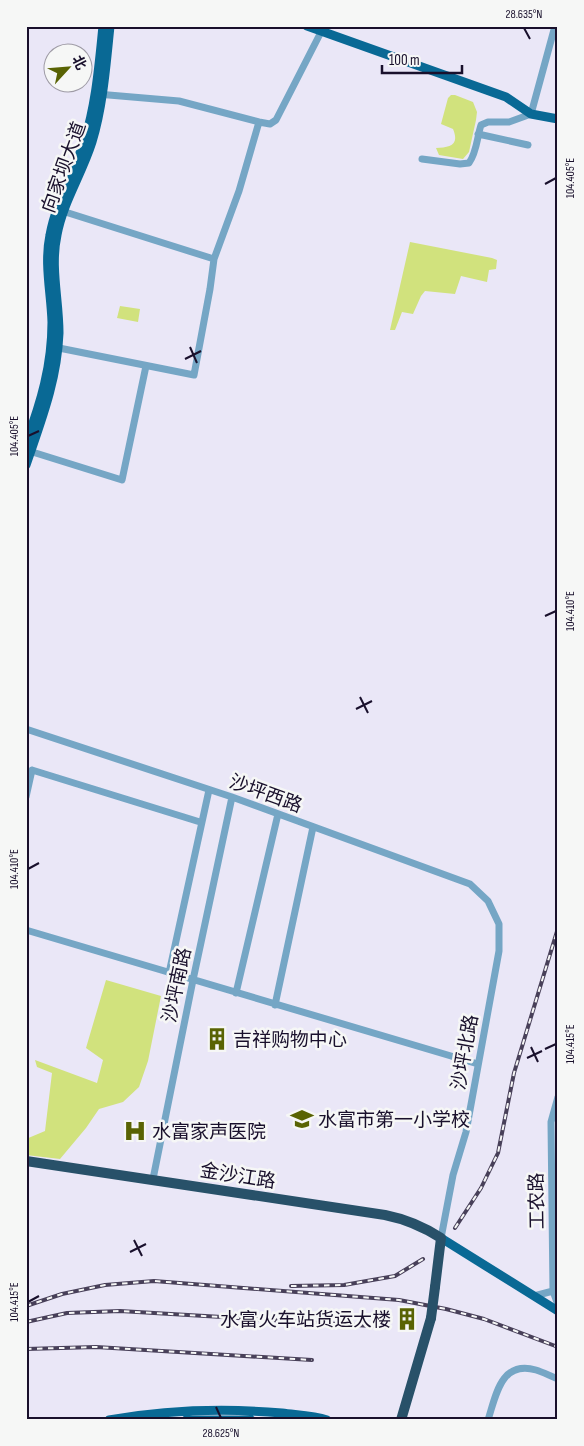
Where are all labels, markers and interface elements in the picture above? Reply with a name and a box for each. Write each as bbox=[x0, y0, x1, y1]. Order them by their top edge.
text: 28.635°N bbox=[506, 7, 542, 22]
north arrow bbox=[42, 42, 92, 92]
scale bar bbox=[382, 42, 462, 74]
text: 100 m bbox=[389, 51, 420, 70]
text: 北 bbox=[69, 53, 90, 73]
street label: 向家坝大道 bbox=[37, 119, 91, 216]
text: 104.405°E bbox=[563, 158, 578, 198]
text: 104.405°E bbox=[7, 416, 22, 456]
text: 104.410°E bbox=[563, 591, 578, 631]
street label: 沙坪西路 bbox=[226, 771, 305, 818]
text: 104.410°E bbox=[7, 849, 22, 889]
street label: 沙坪南路 bbox=[158, 946, 197, 1025]
street label: 沙坪北路 bbox=[448, 1013, 483, 1092]
text: 104.415°E bbox=[563, 1024, 578, 1064]
building icon: 吉祥购物中心 bbox=[204, 1026, 230, 1052]
place label: 吉祥购物中心 bbox=[233, 1029, 347, 1052]
school or university icon: 水富市第一小学校 bbox=[289, 1106, 315, 1132]
place label: 水富市第一小学校 bbox=[318, 1109, 470, 1132]
hospital icon: 水富家声医院 bbox=[122, 1118, 148, 1144]
place label: 水富家声医院 bbox=[152, 1121, 266, 1144]
street label: 金沙江路 bbox=[198, 1159, 277, 1194]
street label: 工农路 bbox=[526, 1172, 549, 1230]
text: 104.415°E bbox=[7, 1282, 22, 1322]
building icon: 水富火车站货运大楼 bbox=[394, 1306, 420, 1332]
place label: 水富火车站货运大楼 bbox=[220, 1309, 391, 1332]
text: 28.625°N bbox=[203, 1426, 239, 1441]

